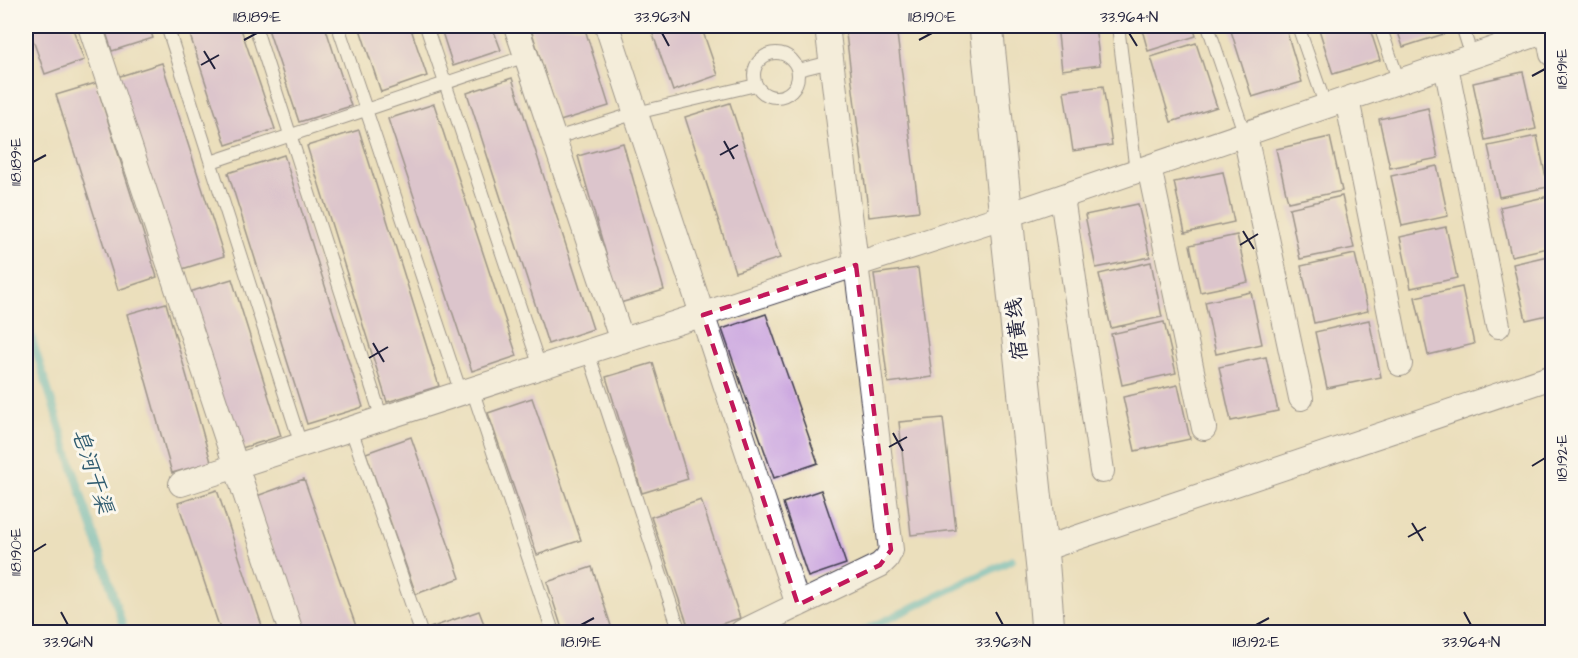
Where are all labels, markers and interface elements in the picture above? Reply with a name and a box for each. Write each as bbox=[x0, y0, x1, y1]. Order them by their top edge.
text: 118.189°E bbox=[233, 7, 281, 28]
text: 33.963°N bbox=[634, 7, 690, 28]
text: 118.190°E bbox=[908, 7, 956, 28]
text: 33.964°N bbox=[1100, 7, 1158, 28]
text: 118.191°E bbox=[1552, 49, 1573, 89]
text: 118.189°E bbox=[6, 138, 27, 186]
street label: 宿黄线 bbox=[999, 296, 1035, 362]
water label: 皂河干渠 bbox=[64, 424, 121, 520]
text: 118.192°E bbox=[1552, 434, 1573, 481]
text: 118.190°E bbox=[6, 528, 27, 576]
text: 33.961°N bbox=[43, 632, 93, 653]
text: 118.191°E bbox=[561, 632, 601, 653]
text: 33.963°N bbox=[975, 632, 1031, 653]
text: 118.192°E bbox=[1233, 632, 1280, 653]
text: 33.964°N bbox=[1442, 632, 1500, 653]

